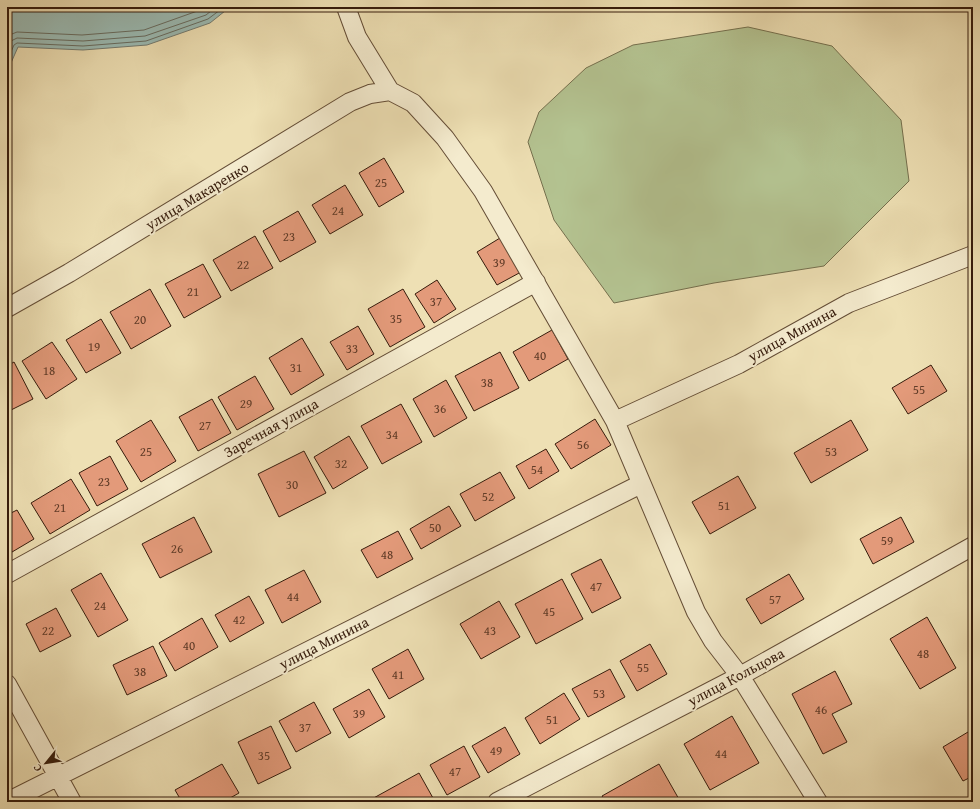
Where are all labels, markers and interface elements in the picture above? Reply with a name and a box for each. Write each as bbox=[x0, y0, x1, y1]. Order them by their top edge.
street label: улица Макаренко bbox=[140, 156, 253, 235]
house number: 25 bbox=[375, 173, 387, 192]
house number: 24 bbox=[332, 201, 344, 220]
house number: 23 bbox=[283, 227, 295, 246]
house number: 39 bbox=[493, 253, 505, 272]
house number: 22 bbox=[237, 255, 249, 274]
house number: 21 bbox=[187, 282, 199, 301]
house number: 37 bbox=[430, 292, 442, 311]
street label: улица Минина bbox=[743, 300, 840, 367]
house number: 35 bbox=[390, 309, 402, 328]
house number: 20 bbox=[134, 310, 146, 329]
house number: 19 bbox=[88, 337, 100, 356]
house number: 33 bbox=[346, 339, 358, 358]
house number: 40 bbox=[534, 346, 546, 365]
house number: 31 bbox=[290, 358, 302, 377]
house number: 18 bbox=[43, 361, 55, 380]
house number: 38 bbox=[481, 373, 493, 392]
house number: 55 bbox=[913, 380, 925, 399]
street label: Заречная улица bbox=[220, 392, 323, 462]
house number: 29 bbox=[240, 394, 252, 413]
house number: 36 bbox=[434, 399, 446, 418]
house number: 27 bbox=[199, 416, 211, 435]
house number: 34 bbox=[386, 425, 398, 444]
house number: 56 bbox=[577, 435, 589, 454]
house number: 25 bbox=[140, 442, 152, 461]
house number: 53 bbox=[825, 442, 837, 461]
house number: 32 bbox=[335, 454, 347, 473]
house number: 54 bbox=[531, 460, 543, 479]
house number: 23 bbox=[98, 472, 110, 491]
house number: 30 bbox=[286, 475, 298, 494]
house number: 52 bbox=[482, 487, 494, 506]
house number: 51 bbox=[718, 496, 730, 515]
house number: 21 bbox=[54, 498, 66, 517]
house number: 50 bbox=[429, 518, 441, 537]
house number: 59 bbox=[881, 531, 893, 550]
house number: 26 bbox=[171, 539, 183, 558]
house number: 48 bbox=[381, 545, 393, 564]
house number: 47 bbox=[590, 577, 602, 596]
house number: 44 bbox=[287, 587, 299, 606]
house number: 57 bbox=[769, 590, 781, 609]
house number: 24 bbox=[94, 596, 106, 615]
house number: 45 bbox=[543, 602, 555, 621]
house number: 42 bbox=[233, 610, 245, 629]
street label: улица Минина bbox=[274, 611, 373, 675]
house number: 22 bbox=[42, 621, 54, 640]
house number: 43 bbox=[484, 621, 496, 640]
house number: 40 bbox=[183, 636, 195, 655]
street label: улица Кольцова bbox=[683, 642, 789, 711]
house number: 48 bbox=[917, 644, 929, 663]
house number: 55 bbox=[637, 658, 649, 677]
house number: 38 bbox=[134, 662, 146, 681]
house number: 41 bbox=[392, 665, 404, 684]
house number: 53 bbox=[593, 684, 605, 703]
house number: 46 bbox=[815, 700, 827, 719]
house number: 39 bbox=[353, 704, 365, 723]
house number: 51 bbox=[546, 710, 558, 729]
house number: 37 bbox=[299, 718, 311, 737]
house number: 49 bbox=[490, 741, 502, 760]
north arrow bbox=[26, 743, 66, 783]
house number: 44 bbox=[715, 744, 727, 763]
house number: 35 bbox=[258, 746, 270, 765]
text: С bbox=[29, 761, 46, 775]
house number: 47 bbox=[449, 762, 461, 781]

